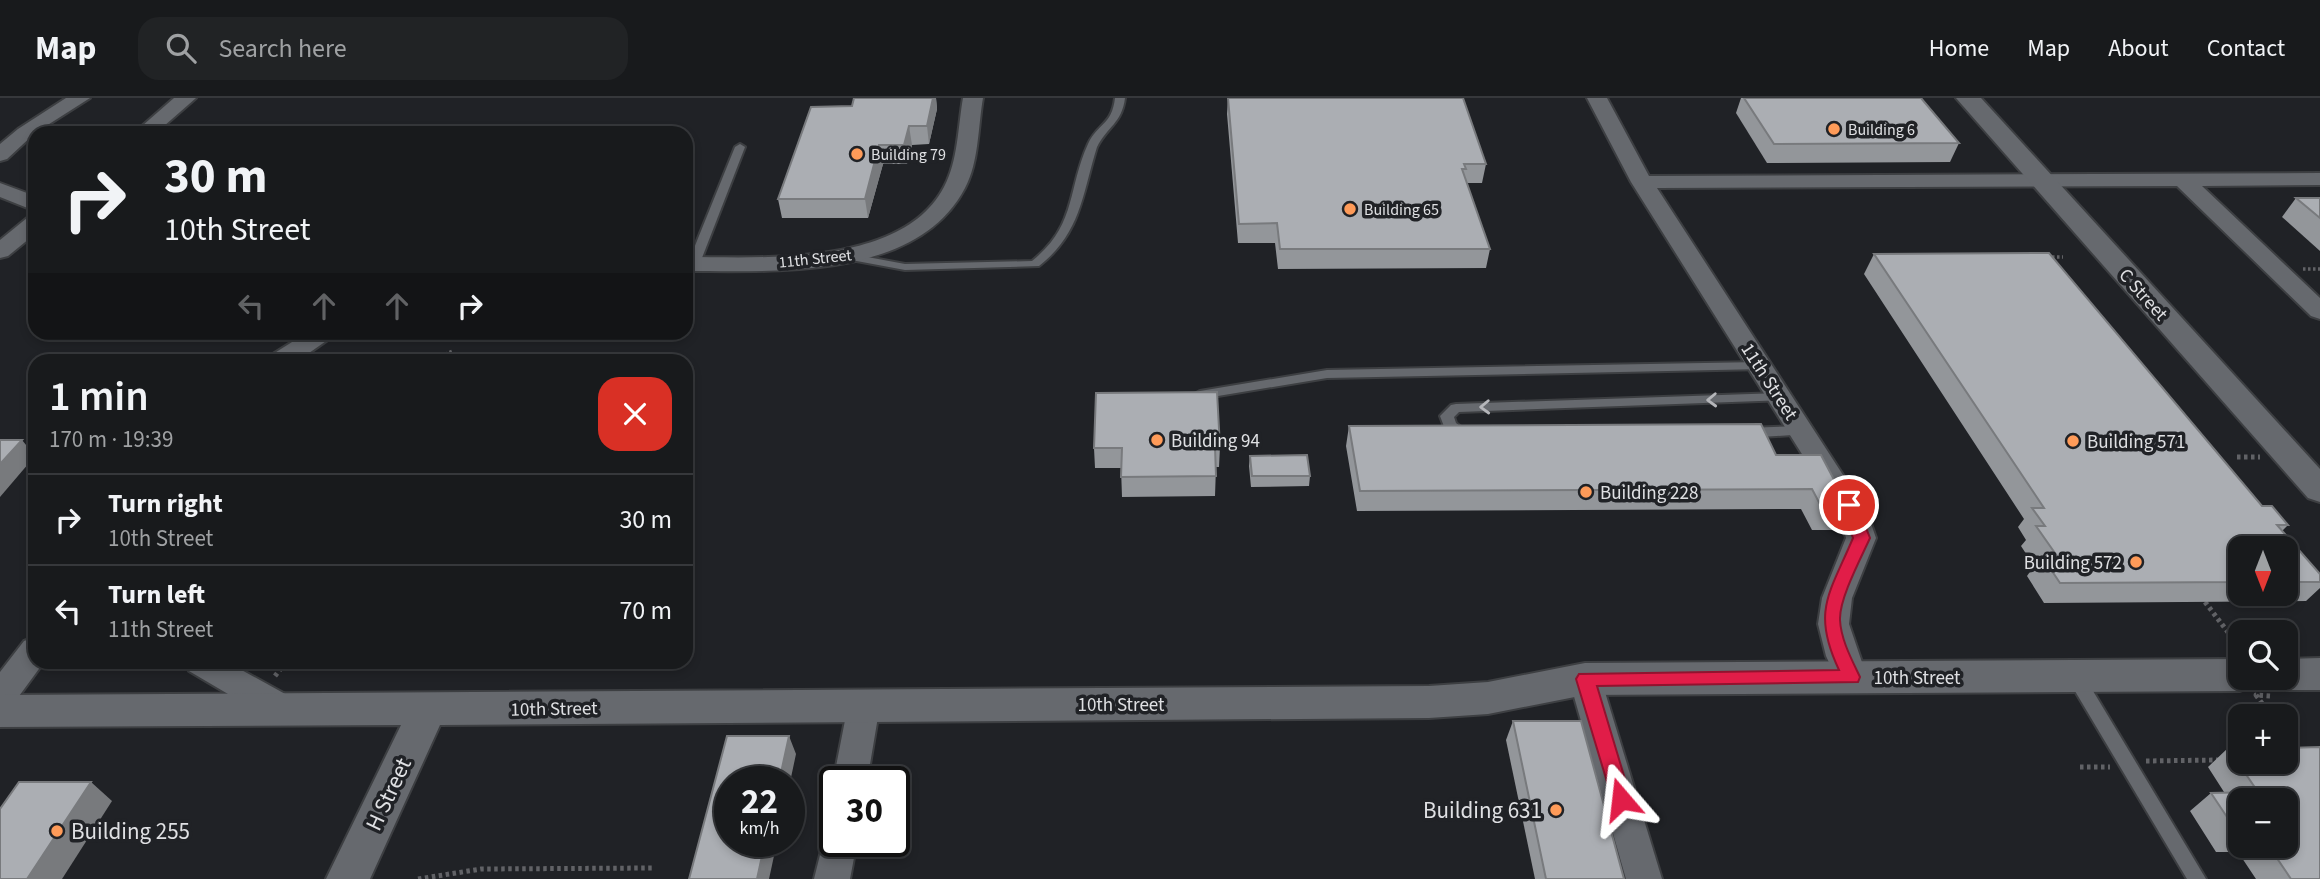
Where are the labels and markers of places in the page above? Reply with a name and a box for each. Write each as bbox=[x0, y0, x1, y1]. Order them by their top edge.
place label: Building 6 bbox=[1848, 119, 1915, 141]
marker: Building 6 bbox=[1826, 121, 1842, 137]
place label: Building 79 bbox=[871, 144, 946, 166]
marker: Building 79 bbox=[849, 146, 865, 162]
place label: Building 65 bbox=[1364, 199, 1439, 221]
marker: Building 65 bbox=[1342, 201, 1358, 217]
place label: Building 94 bbox=[1171, 428, 1260, 455]
place label: Building 571 bbox=[2087, 429, 2185, 456]
marker: Building 94 bbox=[1149, 432, 1165, 448]
marker: Building 571 bbox=[2065, 433, 2081, 449]
pin bbox=[1819, 475, 1879, 535]
place label: Building 228 bbox=[1600, 480, 1698, 507]
marker: Building 228 bbox=[1578, 484, 1594, 500]
place label: Building 572 bbox=[2024, 550, 2122, 577]
marker: Building 572 bbox=[2128, 554, 2144, 570]
place label: Building 631 bbox=[1423, 794, 1542, 827]
marker: Building 631 bbox=[1548, 802, 1564, 818]
place label: Building 255 bbox=[71, 815, 190, 848]
marker: Building 255 bbox=[49, 823, 65, 839]

